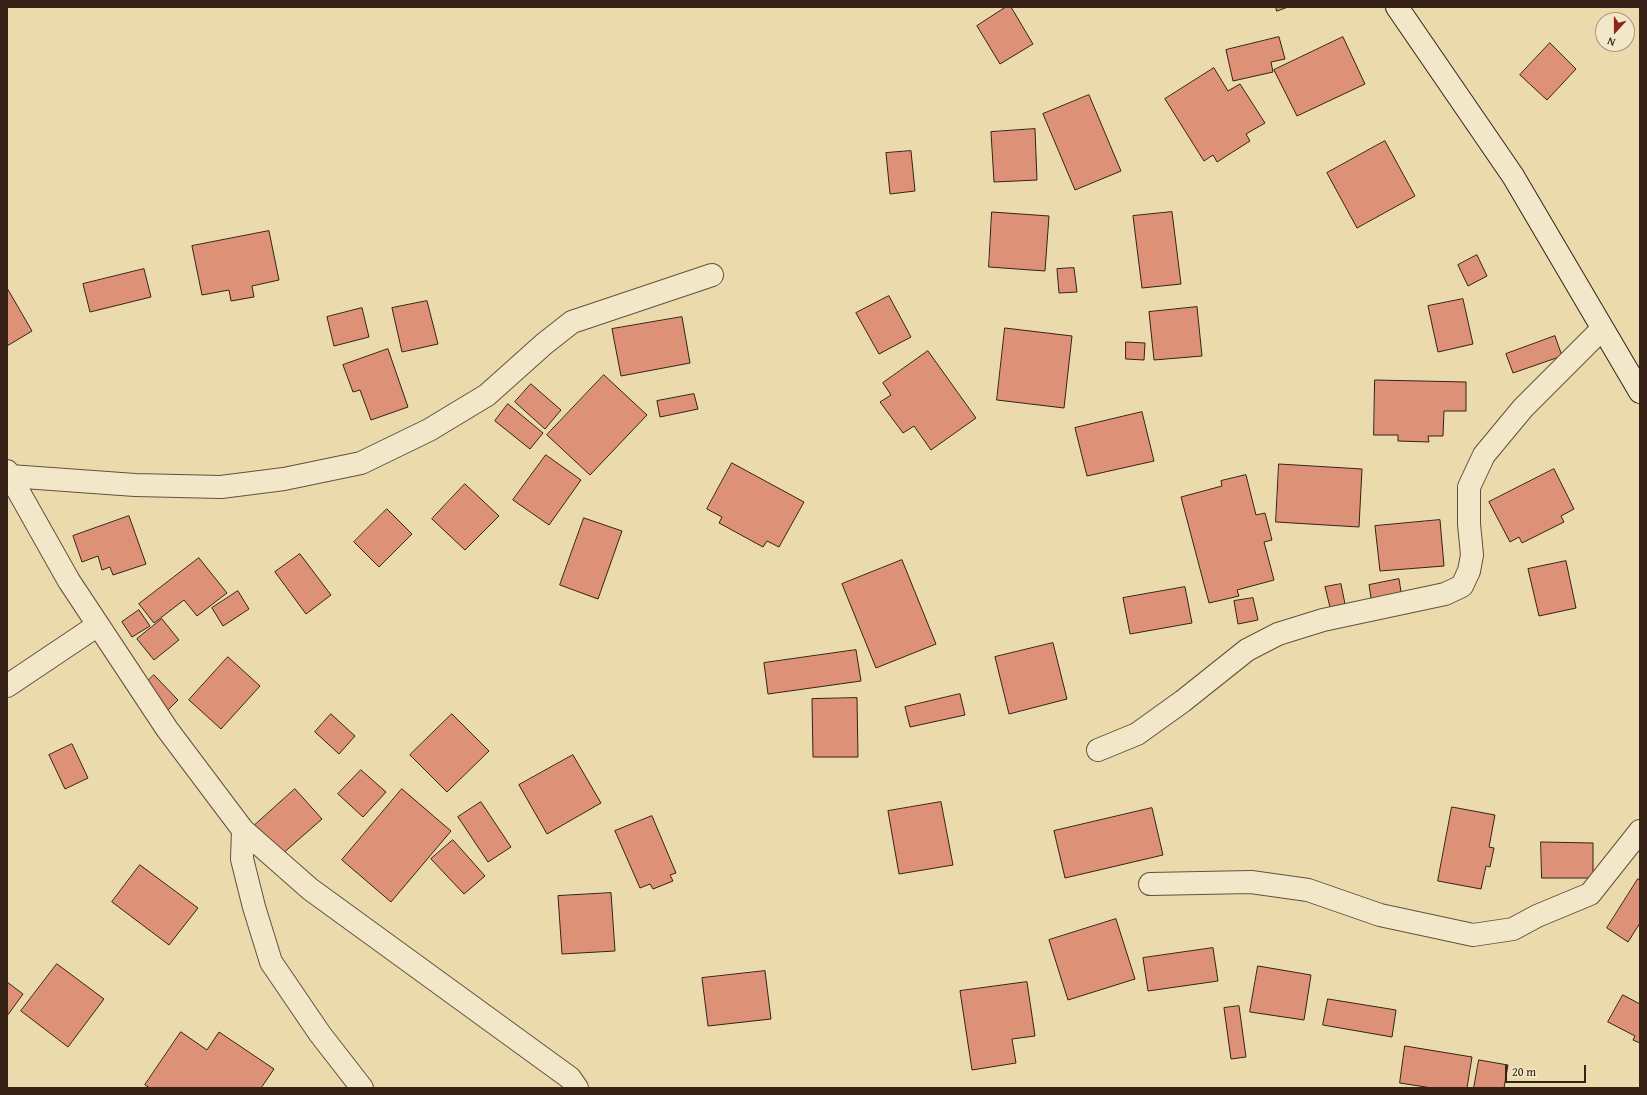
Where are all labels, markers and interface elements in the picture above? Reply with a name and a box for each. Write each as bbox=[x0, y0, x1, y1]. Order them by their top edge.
north arrow bbox=[1595, 12, 1635, 52]
text: N bbox=[1605, 33, 1617, 51]
scale bar bbox=[1507, 1057, 1588, 1083]
text: 20 m bbox=[1512, 1063, 1536, 1080]

